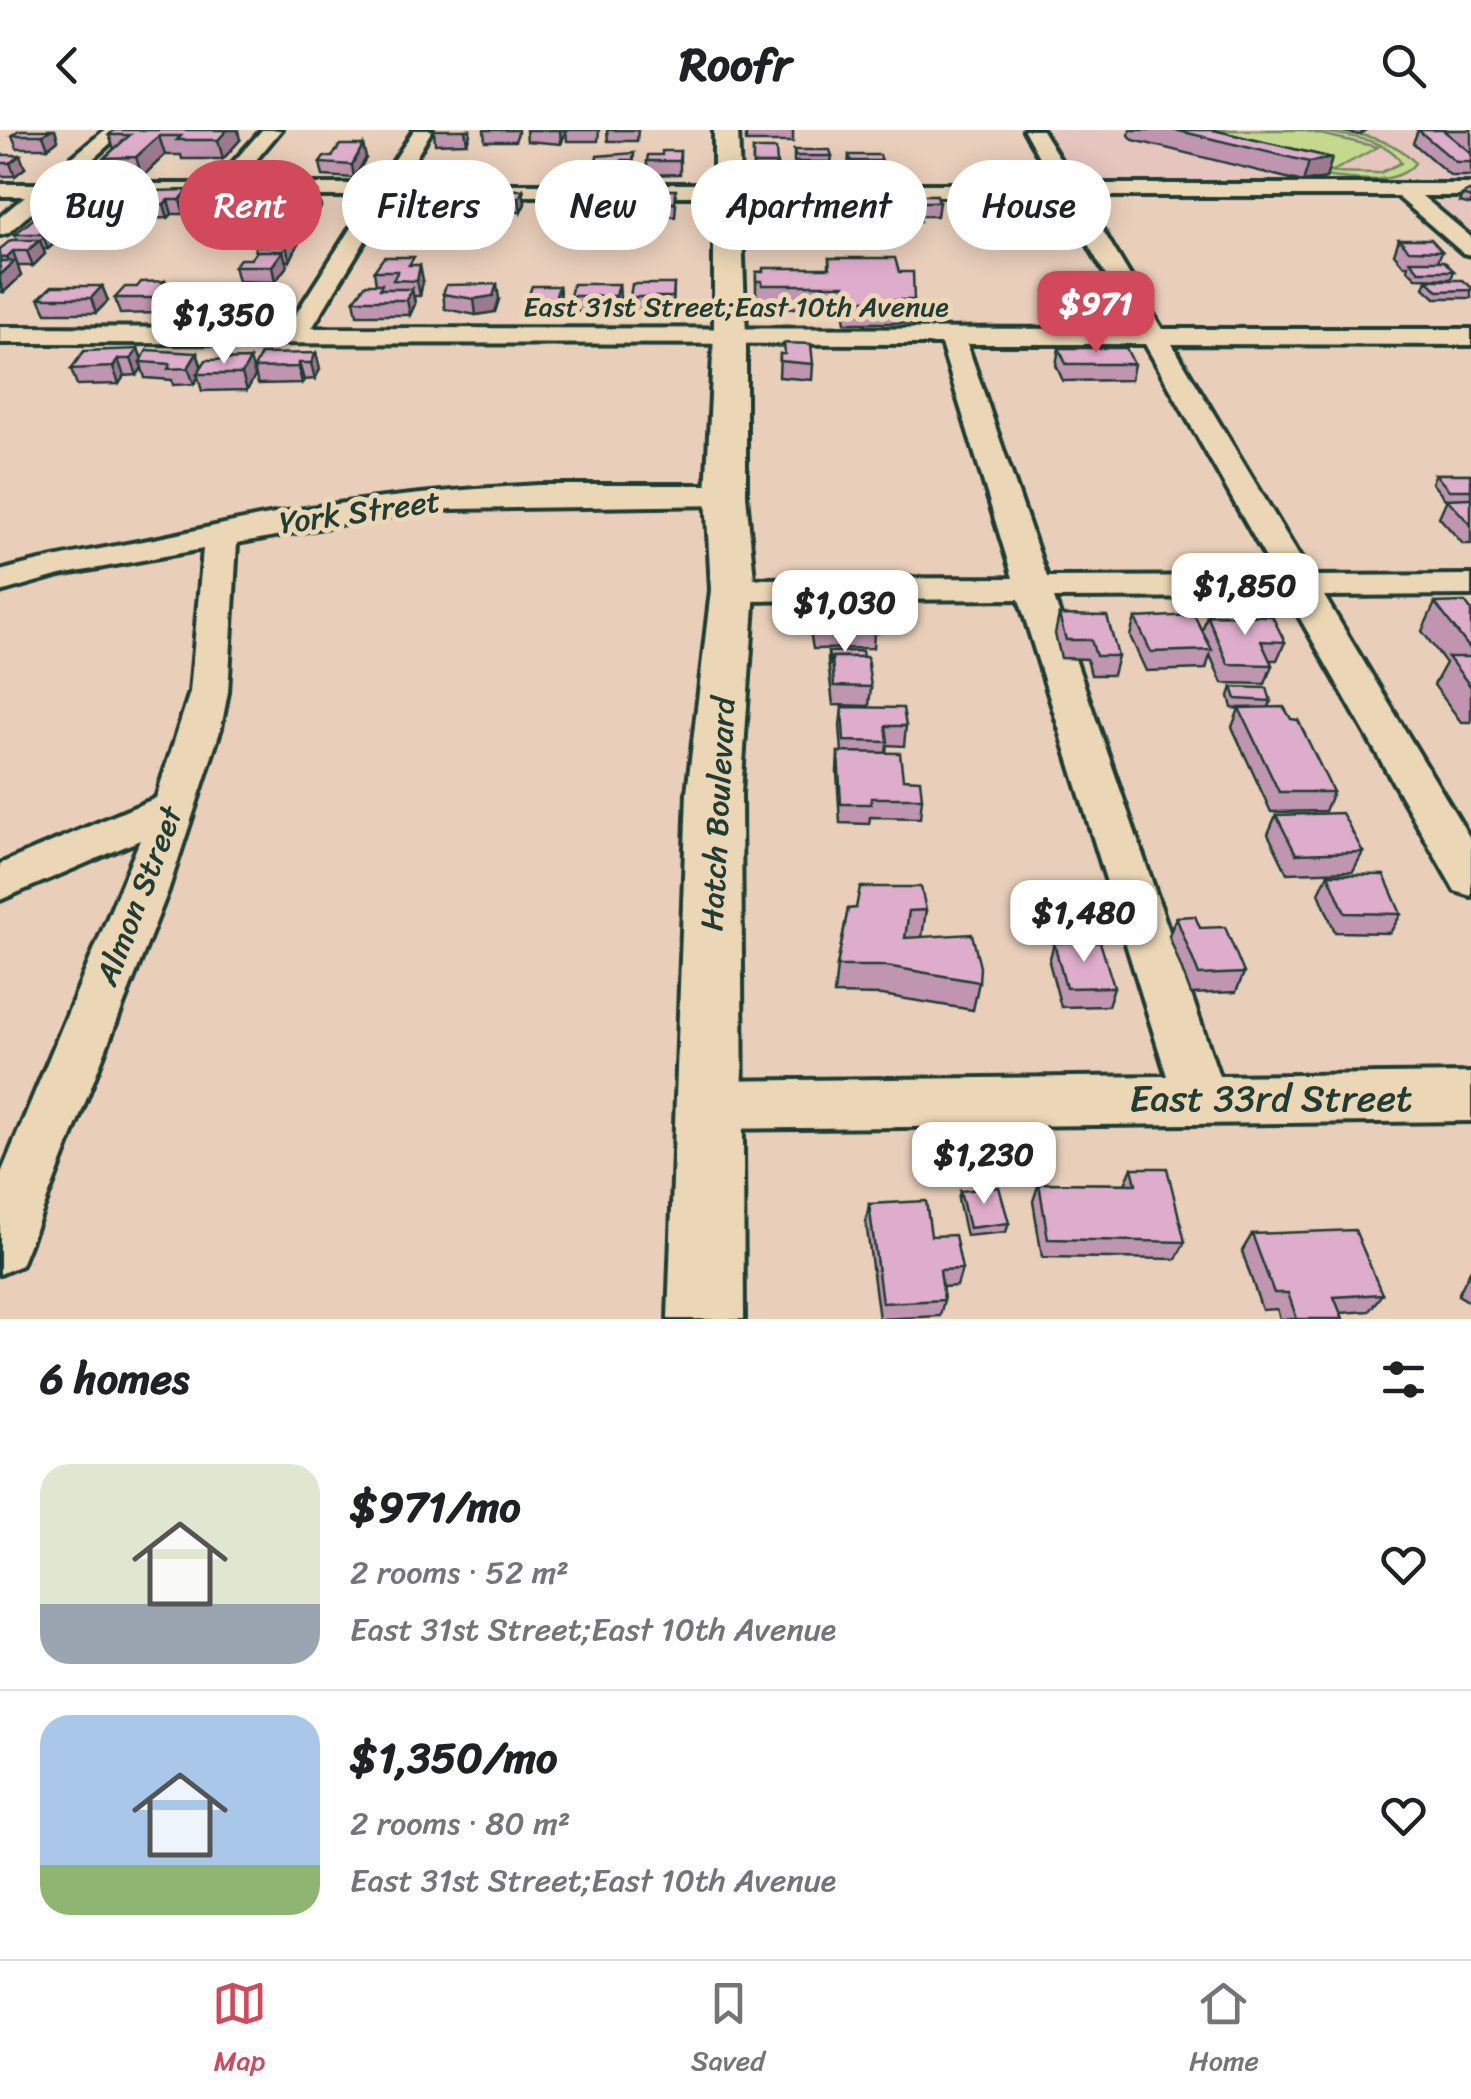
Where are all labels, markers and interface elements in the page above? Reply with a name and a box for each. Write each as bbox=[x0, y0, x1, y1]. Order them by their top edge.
text: Roofr bbox=[680, 25, 791, 105]
icon: back bbox=[40, 38, 95, 93]
icon: search bbox=[1376, 38, 1431, 93]
chip: Buy bbox=[30, 160, 159, 250]
chip: Rent bbox=[179, 160, 322, 250]
chip: Filters bbox=[342, 160, 515, 250]
chip: New bbox=[535, 160, 671, 250]
chip: Apartment bbox=[691, 160, 927, 250]
chip: House bbox=[947, 160, 1111, 250]
pin: $971 bbox=[1037, 271, 1155, 356]
text: $971 bbox=[1059, 275, 1133, 332]
pin: $1,350 bbox=[143, 282, 305, 367]
street label: East 31st Street;East 10th Avenue bbox=[523, 282, 949, 331]
text: $1,350 bbox=[173, 286, 275, 343]
street label: York Street bbox=[276, 473, 444, 551]
pin: $1,850 bbox=[1164, 553, 1326, 638]
text: $1,850 bbox=[1194, 557, 1296, 614]
pin: $1,030 bbox=[764, 570, 926, 655]
text: $1,030 bbox=[794, 574, 896, 631]
street label: Hatch Boulevard bbox=[683, 693, 753, 932]
street label: Almon Street bbox=[78, 797, 200, 995]
pin: $1,480 bbox=[1003, 880, 1165, 965]
text: $1,480 bbox=[1032, 884, 1136, 941]
street label: East 33rd Street bbox=[1129, 1065, 1413, 1132]
pin: $1,230 bbox=[903, 1122, 1065, 1207]
text: $1,230 bbox=[934, 1126, 1034, 1183]
text: 6 homes bbox=[40, 1342, 189, 1416]
icon: filters bbox=[1376, 1352, 1431, 1407]
text: $971/mo bbox=[350, 1470, 520, 1544]
icon: home bbox=[120, 1504, 240, 1624]
icon: heart bbox=[1376, 1537, 1431, 1592]
text: 2 rooms · 52 m² bbox=[350, 1544, 569, 1601]
text: East 31st Street;East 10th Avenue bbox=[350, 1601, 836, 1658]
text: $1,350/mo bbox=[350, 1721, 557, 1795]
icon: home bbox=[120, 1755, 240, 1875]
icon: heart bbox=[1376, 1788, 1431, 1843]
text: 2 rooms · 80 m² bbox=[350, 1795, 570, 1852]
text: East 31st Street;East 10th Avenue bbox=[350, 1852, 836, 1909]
tab: Map bbox=[212, 1976, 267, 2085]
tab: Saved bbox=[691, 1976, 765, 2085]
tab: Home bbox=[1189, 1976, 1259, 2085]

